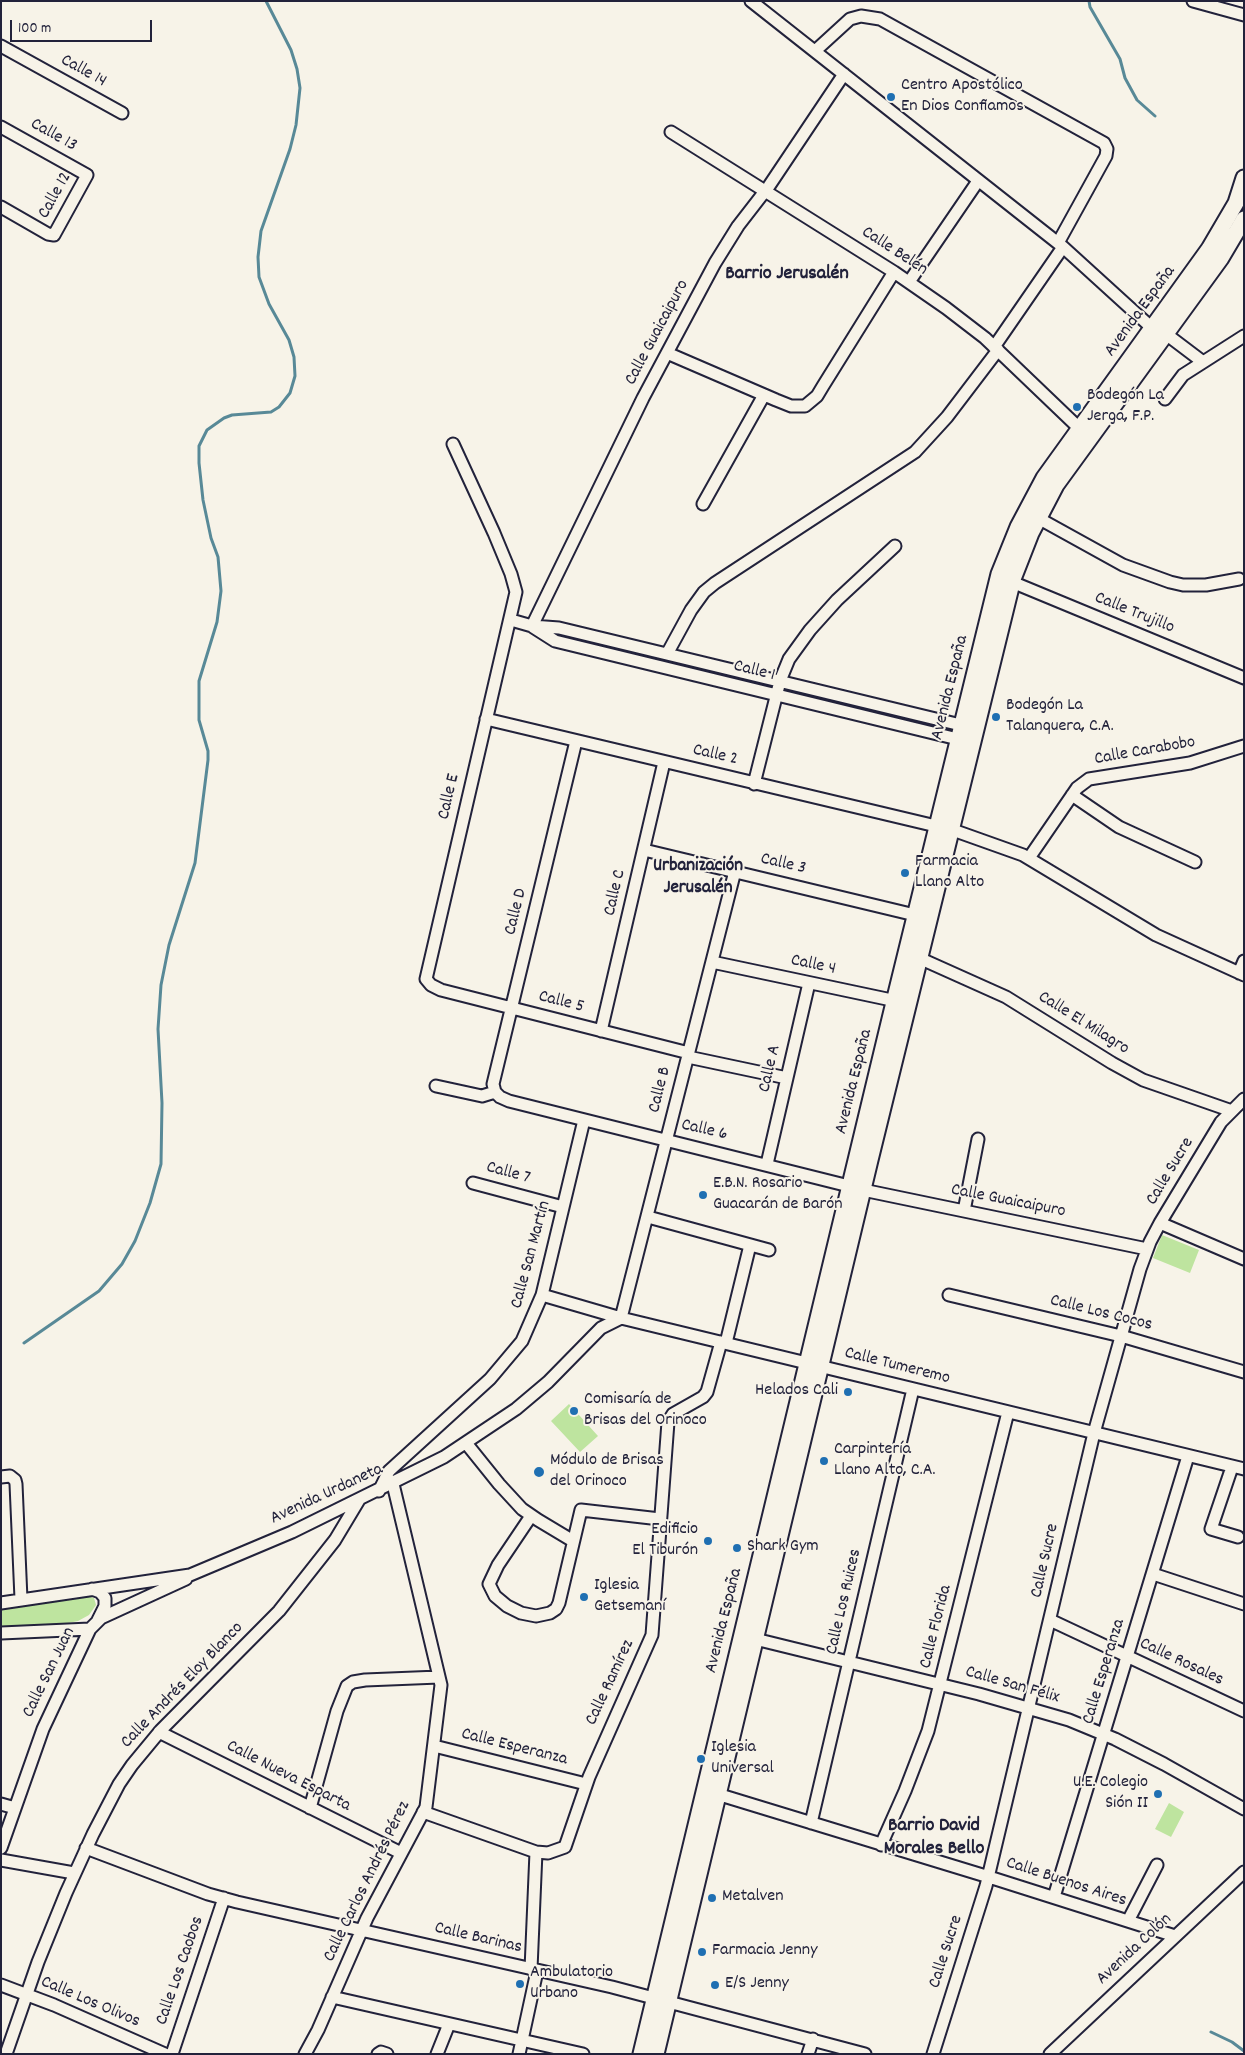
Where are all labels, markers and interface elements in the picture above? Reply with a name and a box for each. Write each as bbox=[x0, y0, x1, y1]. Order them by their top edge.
scale bar bbox=[12, 10, 155, 42]
text: 100 m bbox=[18, 18, 51, 40]
street label: Calle 14 bbox=[56, 51, 110, 93]
place label: Centro Apostólico En Dios Confiamos bbox=[901, 76, 1024, 118]
marker: Centro Apostólico En Dios Confiamos bbox=[885, 91, 897, 103]
street label: Calle 13 bbox=[26, 114, 80, 158]
street label: Calle 12 bbox=[34, 169, 78, 223]
street label: Calle Belén bbox=[857, 223, 931, 281]
street label: Avenida España bbox=[1101, 262, 1181, 362]
district label: Barrio Jerusalén bbox=[725, 263, 849, 287]
street label: Calle Guaicaipuro bbox=[621, 277, 695, 389]
place label: Bodegón La Jerga, F.P. bbox=[1087, 386, 1164, 428]
marker: Bodegón La Jerga, F.P. bbox=[1071, 401, 1083, 413]
street label: Calle Trujillo bbox=[1091, 588, 1177, 640]
street label: Avenida España bbox=[928, 633, 974, 743]
street label: Calle 1 bbox=[731, 656, 777, 688]
place label: Bodegón La Talanquera, C.A. bbox=[1006, 696, 1114, 739]
marker: Bodegón La Talanquera, C.A. bbox=[990, 711, 1002, 723]
street label: Calle Carabobo bbox=[1093, 733, 1197, 771]
street label: Calle 2 bbox=[690, 740, 740, 772]
street label: Calle E bbox=[434, 772, 466, 822]
street label: Calle 3 bbox=[758, 849, 808, 881]
place label: Farmacia Llano Alto bbox=[915, 852, 984, 894]
district label: Urbanización Jerusalén bbox=[653, 856, 743, 900]
marker: Farmacia Llano Alto bbox=[899, 867, 911, 879]
street label: Calle C bbox=[600, 868, 632, 918]
street label: Calle D bbox=[501, 886, 533, 938]
street label: Calle 4 bbox=[789, 951, 837, 981]
street label: Calle 5 bbox=[536, 987, 586, 1019]
street label: Calle El Milagro bbox=[1033, 987, 1133, 1061]
street label: Avenida España bbox=[832, 1027, 878, 1137]
street label: Calle A bbox=[755, 1043, 787, 1095]
street label: Calle B bbox=[645, 1065, 677, 1115]
street label: Calle 6 bbox=[679, 1115, 729, 1147]
street label: Calle Sucre bbox=[1142, 1134, 1200, 1210]
street label: Calle 7 bbox=[484, 1158, 532, 1190]
place label: E.B.N. Rosario Guacarán de Barón bbox=[713, 1174, 843, 1216]
street label: Calle Guaicaipuro bbox=[949, 1180, 1067, 1224]
marker: E.B.N. Rosario Guacarán de Barón bbox=[697, 1189, 709, 1201]
street label: Calle San Martín bbox=[507, 1199, 557, 1311]
street label: Calle Los Cocos bbox=[1048, 1291, 1154, 1337]
street label: Calle Tumeremo bbox=[842, 1343, 952, 1391]
place label: Helados Cali bbox=[755, 1381, 838, 1403]
marker: Helados Cali bbox=[842, 1386, 854, 1398]
place label: Comisaría de Brisas del Orinoco bbox=[584, 1390, 707, 1432]
marker: Comisaría de Brisas del Orinoco bbox=[568, 1405, 580, 1417]
place label: Carpintería Llano Alto, C.A. bbox=[834, 1440, 936, 1482]
place label: Módulo de Brisas del Orinoco bbox=[550, 1451, 664, 1494]
marker: Carpintería Llano Alto, C.A. bbox=[818, 1455, 830, 1467]
street label: Avenida Urdaneta bbox=[267, 1460, 387, 1530]
marker: Módulo de Brisas del Orinoco bbox=[532, 1465, 546, 1479]
place label: Edificio El Tiburón bbox=[632, 1520, 698, 1562]
street label: Calle Sucre bbox=[1027, 1522, 1065, 1600]
marker: Edificio El Tiburón bbox=[702, 1535, 714, 1547]
place label: Shark Gym bbox=[747, 1537, 819, 1559]
marker: Shark Gym bbox=[731, 1542, 743, 1554]
street label: Calle Los Ruices bbox=[822, 1547, 868, 1657]
street label: Avenida España bbox=[702, 1566, 748, 1676]
place label: Iglesia Getsemaní bbox=[594, 1576, 666, 1618]
street label: Calle Florida bbox=[916, 1583, 958, 1671]
marker: Iglesia Getsemaní bbox=[578, 1591, 590, 1603]
street label: Calle Esperanza bbox=[1079, 1617, 1131, 1727]
street label: Calle Andrés Eloy Blanco bbox=[117, 1618, 249, 1754]
street label: Calle San Juan bbox=[19, 1624, 81, 1722]
street label: Calle Rosales bbox=[1135, 1634, 1227, 1692]
street label: Calle Ramírez bbox=[582, 1637, 640, 1729]
street label: Calle San Félix bbox=[962, 1662, 1062, 1710]
street label: Calle Esperanza bbox=[459, 1724, 569, 1772]
street label: Calle Nueva Esparta bbox=[222, 1736, 354, 1818]
place label: Iglesia Universal bbox=[711, 1738, 774, 1780]
marker: Iglesia Universal bbox=[695, 1753, 707, 1765]
place label: U.E. Colegio Sión II bbox=[1073, 1773, 1148, 1816]
marker: U.E. Colegio Sión II bbox=[1152, 1788, 1164, 1800]
street label: Calle Carlos Andrés Pérez bbox=[320, 1798, 416, 1966]
district label: Barrio David Morales Bello bbox=[884, 1815, 984, 1862]
street label: Calle Buenos Aires bbox=[1003, 1853, 1129, 1913]
place label: Metalven bbox=[722, 1887, 784, 1909]
marker: Metalven bbox=[706, 1892, 718, 1904]
street label: Avenida Colón bbox=[1093, 1910, 1177, 1990]
street label: Calle Sucre bbox=[925, 1913, 969, 1991]
street label: Calle Los Caobos bbox=[152, 1914, 210, 2028]
street label: Calle Barinas bbox=[432, 1918, 524, 1960]
place label: Farmacia Jenny bbox=[712, 1941, 817, 1963]
marker: Farmacia Jenny bbox=[696, 1946, 708, 1958]
place label: Ambulatorio Urbano bbox=[530, 1963, 613, 2006]
street label: Calle Los Olivos bbox=[37, 1972, 143, 2034]
place label: E/S Jenny bbox=[725, 1974, 789, 1996]
marker: Ambulatorio Urbano bbox=[514, 1978, 526, 1990]
marker: E/S Jenny bbox=[709, 1979, 721, 1991]

